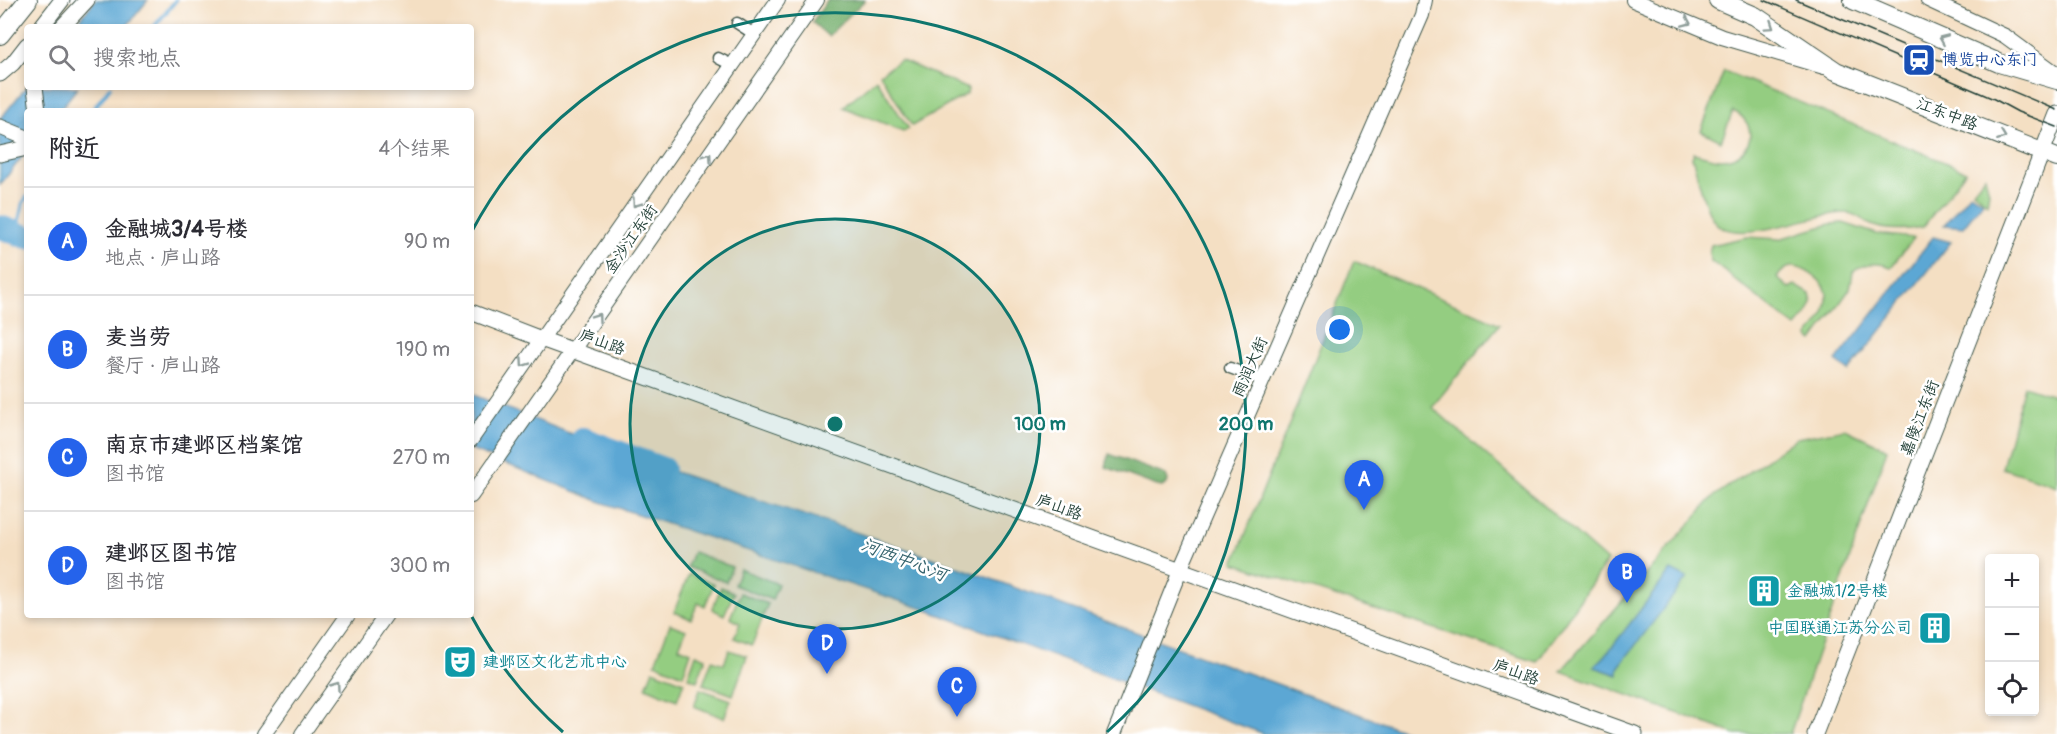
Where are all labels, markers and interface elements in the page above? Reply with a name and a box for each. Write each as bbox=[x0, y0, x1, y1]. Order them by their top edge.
one-way arrow bbox=[1681, 15, 1692, 27]
one-way arrow bbox=[1763, 19, 1774, 30]
search box bbox=[24, 24, 474, 90]
one-way arrow bbox=[1938, 34, 1949, 46]
icon: search bbox=[45, 41, 78, 74]
station icon: 博览中心东门 bbox=[1901, 42, 1937, 78]
text: 搜索地点 bbox=[93, 44, 181, 72]
place label: 博览中心东门 bbox=[1942, 50, 2038, 70]
street label: 江东中路 bbox=[1914, 93, 1980, 135]
one-way arrow bbox=[1996, 129, 2007, 141]
text: 附近 bbox=[48, 133, 100, 165]
text: 4个结果 bbox=[378, 136, 450, 161]
one-way arrow bbox=[701, 152, 712, 163]
one-way arrow bbox=[632, 196, 643, 207]
street label: 金沙江东街 bbox=[600, 200, 662, 278]
text: 金融城3/4号楼 bbox=[105, 215, 248, 243]
text: A bbox=[61, 229, 74, 254]
text: 90 m bbox=[404, 229, 450, 254]
text: 地点 · 庐山路 bbox=[105, 245, 220, 270]
one-way arrow bbox=[590, 313, 601, 324]
your location bbox=[1325, 315, 1354, 344]
text: 麦当劳 bbox=[105, 323, 171, 351]
street label: 庐山路 bbox=[576, 324, 628, 360]
street label: 雨润大街 bbox=[1228, 334, 1272, 400]
text: B bbox=[62, 337, 73, 362]
text: 190 m bbox=[396, 337, 450, 362]
text: 餐厅 · 庐山路 bbox=[105, 353, 220, 378]
one-way arrow bbox=[520, 356, 531, 367]
street label: 嘉陵江东街 bbox=[1896, 377, 1944, 459]
text: 100 m bbox=[1014, 413, 1066, 436]
text: 200 m bbox=[1219, 413, 1273, 436]
centre of rings bbox=[825, 414, 845, 434]
text: 南京市建邺区档案馆 bbox=[105, 431, 303, 459]
text: C bbox=[61, 445, 74, 470]
text: 270 m bbox=[392, 445, 450, 470]
pin: A bbox=[1344, 460, 1384, 510]
text: 图书馆 bbox=[105, 461, 165, 486]
street label: 庐山路 bbox=[1033, 489, 1085, 525]
water label: 河西中心河 bbox=[858, 533, 953, 588]
text: 建邺区图书馆 bbox=[105, 539, 237, 567]
text: D bbox=[61, 553, 74, 578]
text: 300 m bbox=[389, 553, 450, 578]
pin: B bbox=[1608, 554, 1646, 603]
map controls bbox=[1985, 554, 2039, 716]
button: + bbox=[1985, 554, 2039, 608]
text: 图书馆 bbox=[105, 569, 165, 594]
building icon: 金融城1/2号楼 bbox=[1746, 573, 1782, 609]
place label: 金融城1/2号楼 bbox=[1787, 581, 1888, 601]
button: − bbox=[1985, 608, 2039, 662]
building icon: 中国联通江苏分公司 bbox=[1917, 610, 1953, 646]
place label: 中国联通江苏分公司 bbox=[1768, 618, 1912, 638]
pin: D bbox=[808, 624, 846, 674]
theatre icon: 建邺区文化艺术中心 bbox=[442, 644, 478, 680]
place label: 建邺区文化艺术中心 bbox=[483, 652, 627, 672]
street label: 庐山路 bbox=[1490, 654, 1542, 690]
button: locate bbox=[1985, 662, 2039, 716]
pin: C bbox=[938, 668, 976, 717]
one-way arrow bbox=[329, 682, 340, 693]

